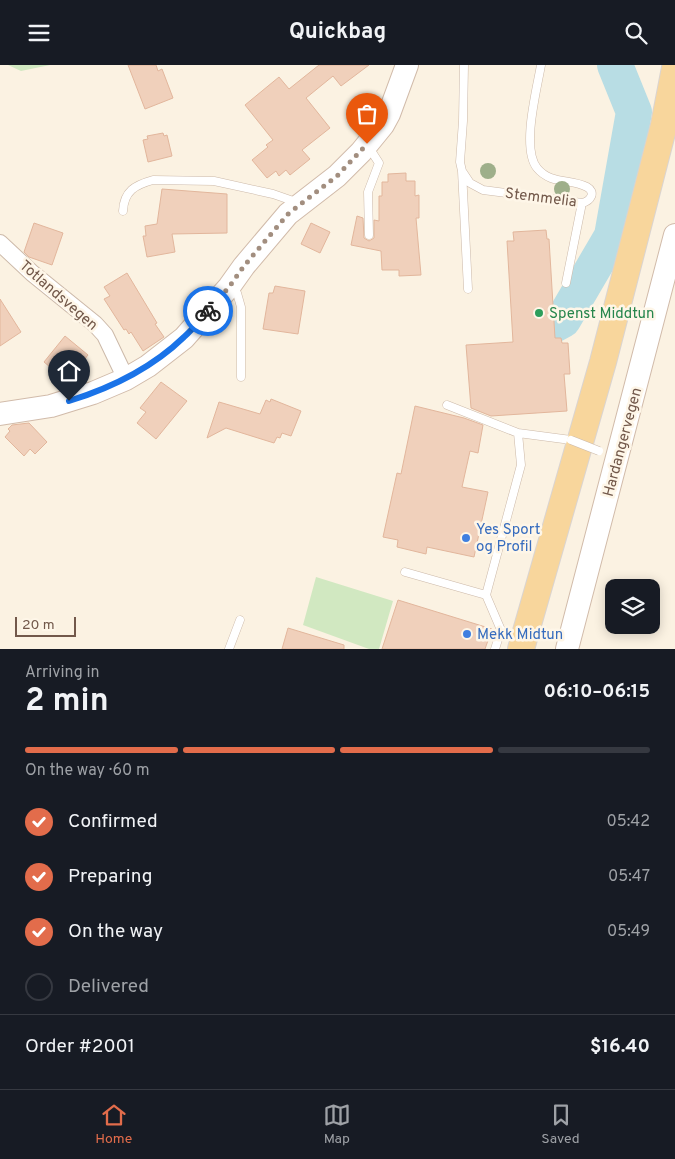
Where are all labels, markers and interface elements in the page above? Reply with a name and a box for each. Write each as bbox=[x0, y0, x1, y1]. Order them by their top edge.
icon: menu bbox=[25, 19, 53, 47]
text: Quickbag bbox=[289, 19, 386, 46]
icon: search bbox=[622, 19, 650, 47]
pin bbox=[346, 93, 388, 144]
icon: bag bbox=[353, 100, 381, 128]
street label: Stemmelia bbox=[504, 185, 578, 212]
street label: Totlandsvegen bbox=[15, 257, 101, 335]
courier bbox=[183, 286, 233, 336]
icon: bike bbox=[194, 297, 222, 325]
place label: Spenst Middtun bbox=[549, 305, 654, 324]
marker: Spenst Middtun bbox=[533, 307, 545, 319]
pin bbox=[48, 350, 90, 401]
icon: home bbox=[55, 357, 83, 385]
street label: Hardangervegen bbox=[600, 386, 647, 499]
place label: Yes Sport og Profil bbox=[476, 521, 540, 557]
marker: Yes Sport og Profil bbox=[460, 532, 472, 544]
map controls bbox=[605, 579, 660, 634]
button: layers bbox=[605, 579, 660, 634]
scale bar bbox=[15, 614, 76, 637]
text: 20 m bbox=[22, 617, 55, 634]
place label: Mekk Midtun bbox=[477, 626, 563, 645]
marker: Mekk Midtun bbox=[461, 628, 473, 640]
text: Arriving in bbox=[25, 663, 100, 683]
text: 06:10–06:15 bbox=[544, 680, 650, 704]
text: 2 min bbox=[25, 682, 109, 722]
text: On the way · 60 m bbox=[25, 761, 150, 781]
icon: check bbox=[25, 808, 53, 836]
text: Confirmed bbox=[68, 810, 158, 834]
text: 05:42 bbox=[606, 812, 650, 832]
icon: check bbox=[25, 863, 53, 891]
text: Preparing bbox=[68, 865, 152, 889]
text: 05:47 bbox=[608, 867, 650, 887]
icon: check bbox=[25, 918, 53, 946]
text: On the way bbox=[68, 920, 163, 944]
text: 05:49 bbox=[607, 922, 650, 942]
text: Delivered bbox=[68, 975, 149, 999]
text: Order #2001 bbox=[25, 1035, 135, 1059]
text: $16.40 bbox=[590, 1035, 650, 1059]
tab: Home bbox=[95, 1101, 132, 1148]
tab: Map bbox=[323, 1101, 351, 1148]
tab: Saved bbox=[541, 1101, 580, 1148]

